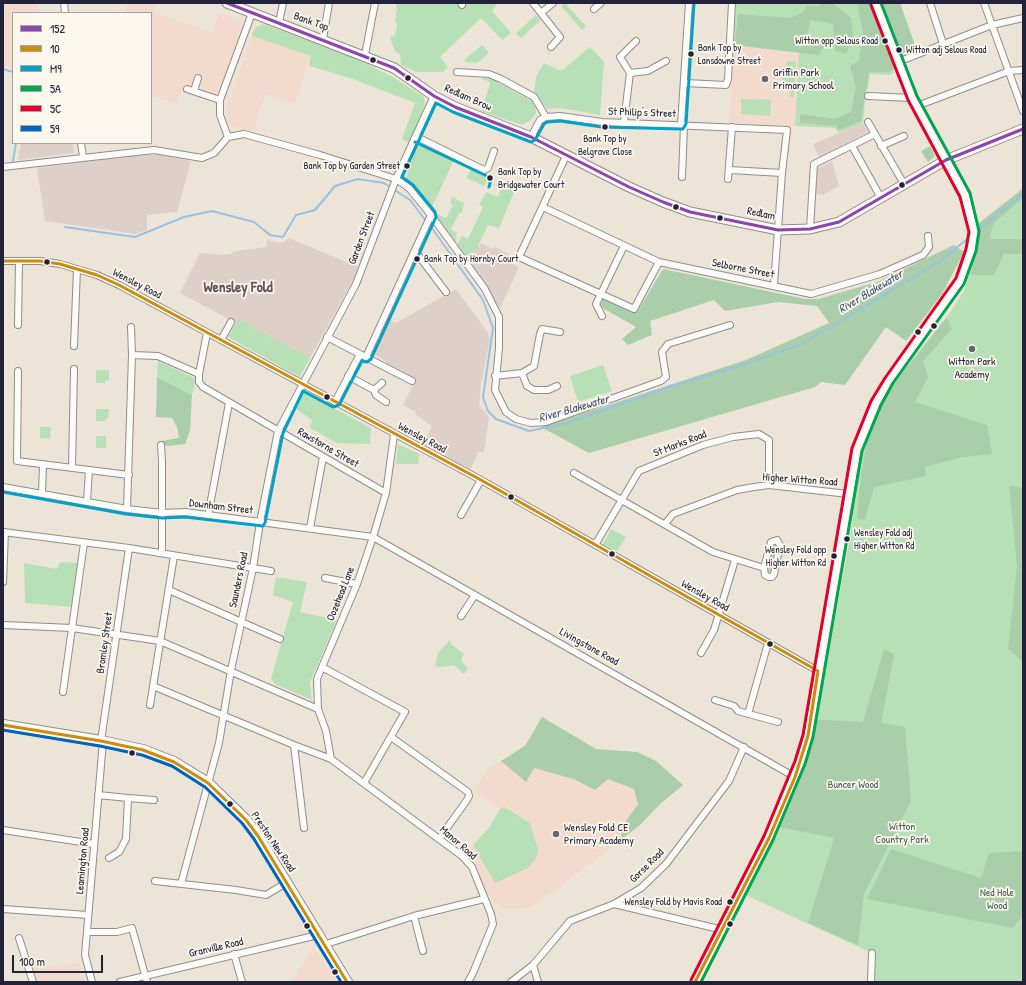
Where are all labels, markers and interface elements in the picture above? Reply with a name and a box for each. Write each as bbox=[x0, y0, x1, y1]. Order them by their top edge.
street label: Bank Top bbox=[292, 10, 330, 34]
legend bbox=[12, 12, 152, 144]
text: 152 bbox=[50, 20, 65, 37]
place label: Witton opp Selous Road bbox=[795, 35, 878, 47]
marker: Witton opp Selous Road bbox=[880, 36, 890, 46]
text: 10 bbox=[50, 40, 60, 57]
place label: Bank Top by Lansdowne Street bbox=[698, 42, 761, 66]
place label: Witton adj Selous Road bbox=[906, 44, 986, 56]
marker: Witton adj Selous Road bbox=[894, 45, 904, 55]
marker: Bank Top by Lansdowne Street bbox=[686, 49, 696, 59]
unlabelled marker bbox=[368, 55, 378, 65]
text: M9 bbox=[50, 60, 62, 77]
place label: Griffin Park Primary School bbox=[773, 66, 834, 92]
unlabelled marker bbox=[403, 73, 413, 83]
marker: Griffin Park Primary School bbox=[760, 74, 770, 84]
text: 5A bbox=[50, 80, 61, 97]
street label: Redlam Brow bbox=[442, 82, 494, 114]
text: 5C bbox=[50, 100, 62, 117]
street label: St Philip's Street bbox=[608, 105, 676, 121]
text: 59 bbox=[50, 120, 59, 137]
marker: Bank Top by Belgrave Close bbox=[600, 122, 610, 132]
place label: Bank Top by Belgrave Close bbox=[578, 133, 632, 156]
place label: Bank Top by Garden Street bbox=[304, 160, 400, 172]
marker: Bank Top by Garden Street bbox=[402, 161, 412, 171]
place label: Bank Top by Bridgewater Court bbox=[498, 166, 564, 190]
marker: Bank Top by Bridgewater Court bbox=[485, 173, 495, 183]
unlabelled marker bbox=[897, 180, 907, 190]
unlabelled marker bbox=[671, 202, 681, 212]
street label: Redlam bbox=[746, 205, 776, 223]
street label: Garden Street bbox=[346, 210, 378, 266]
unlabelled marker bbox=[715, 213, 725, 223]
place label: Bank Top by Hornby Court bbox=[424, 253, 518, 265]
marker: Bank Top by Hornby Court bbox=[412, 254, 422, 264]
unlabelled marker bbox=[42, 257, 52, 267]
street label: Selborne Street bbox=[711, 257, 775, 281]
street label: Wensley Road bbox=[110, 266, 164, 302]
water label: River Blakewater bbox=[836, 267, 906, 317]
district label: Wensley Fold bbox=[203, 279, 273, 297]
unlabelled marker bbox=[929, 321, 939, 331]
unlabelled marker bbox=[913, 327, 923, 337]
marker: Witton Park Academy bbox=[967, 344, 977, 354]
place label: Witton Park Academy bbox=[948, 355, 996, 381]
unlabelled marker bbox=[322, 392, 332, 402]
water label: River Blakewater bbox=[537, 392, 611, 426]
street label: Wensley Road bbox=[396, 420, 448, 456]
street label: Rawstorne Street bbox=[295, 425, 361, 471]
street label: St Marks Road bbox=[652, 428, 708, 460]
street label: Higher Witton Road bbox=[762, 471, 838, 489]
unlabelled marker bbox=[506, 492, 516, 502]
street label: Downham Street bbox=[188, 497, 254, 517]
place label: Wensley Fold adj Higher Witton Rd bbox=[854, 527, 914, 550]
marker: Wensley Fold adj Higher Witton Rd bbox=[842, 534, 852, 544]
place label: Wensley Fold opp Higher Witton Rd bbox=[765, 544, 826, 568]
unlabelled marker bbox=[607, 549, 617, 559]
street label: Saunders Road bbox=[227, 551, 251, 609]
marker: Wensley Fold opp Higher Witton Rd bbox=[829, 551, 839, 561]
street label: Oozehead Lane bbox=[324, 565, 358, 623]
street label: Wensley Road bbox=[679, 577, 731, 615]
street label: Bromley Street bbox=[94, 611, 116, 675]
street label: Livingstone Road bbox=[557, 625, 621, 669]
unlabelled marker bbox=[765, 639, 775, 649]
unlabelled marker bbox=[127, 748, 137, 758]
park label: Buncer Wood bbox=[828, 778, 878, 792]
unlabelled marker bbox=[225, 799, 235, 809]
street label: Preston New Road bbox=[248, 809, 298, 875]
park label: Witton Country Park bbox=[875, 820, 929, 846]
place label: Wensley Fold CE Primary Academy bbox=[564, 821, 634, 847]
street label: Manor Road bbox=[437, 823, 479, 863]
street label: Leamington Road bbox=[74, 827, 92, 895]
marker: Wensley Fold CE Primary Academy bbox=[551, 829, 561, 839]
street label: Gorse Road bbox=[627, 846, 667, 886]
park label: Ned Hole Wood bbox=[980, 886, 1014, 912]
place label: Wensley Fold by Mavis Road bbox=[624, 896, 722, 908]
marker: Wensley Fold by Mavis Road bbox=[725, 897, 735, 907]
unlabelled marker bbox=[725, 919, 735, 929]
unlabelled marker bbox=[302, 921, 312, 931]
street label: Granville Road bbox=[188, 935, 244, 961]
scale bar bbox=[14, 947, 105, 973]
text: 100 m bbox=[19, 953, 45, 970]
unlabelled marker bbox=[330, 967, 340, 977]

